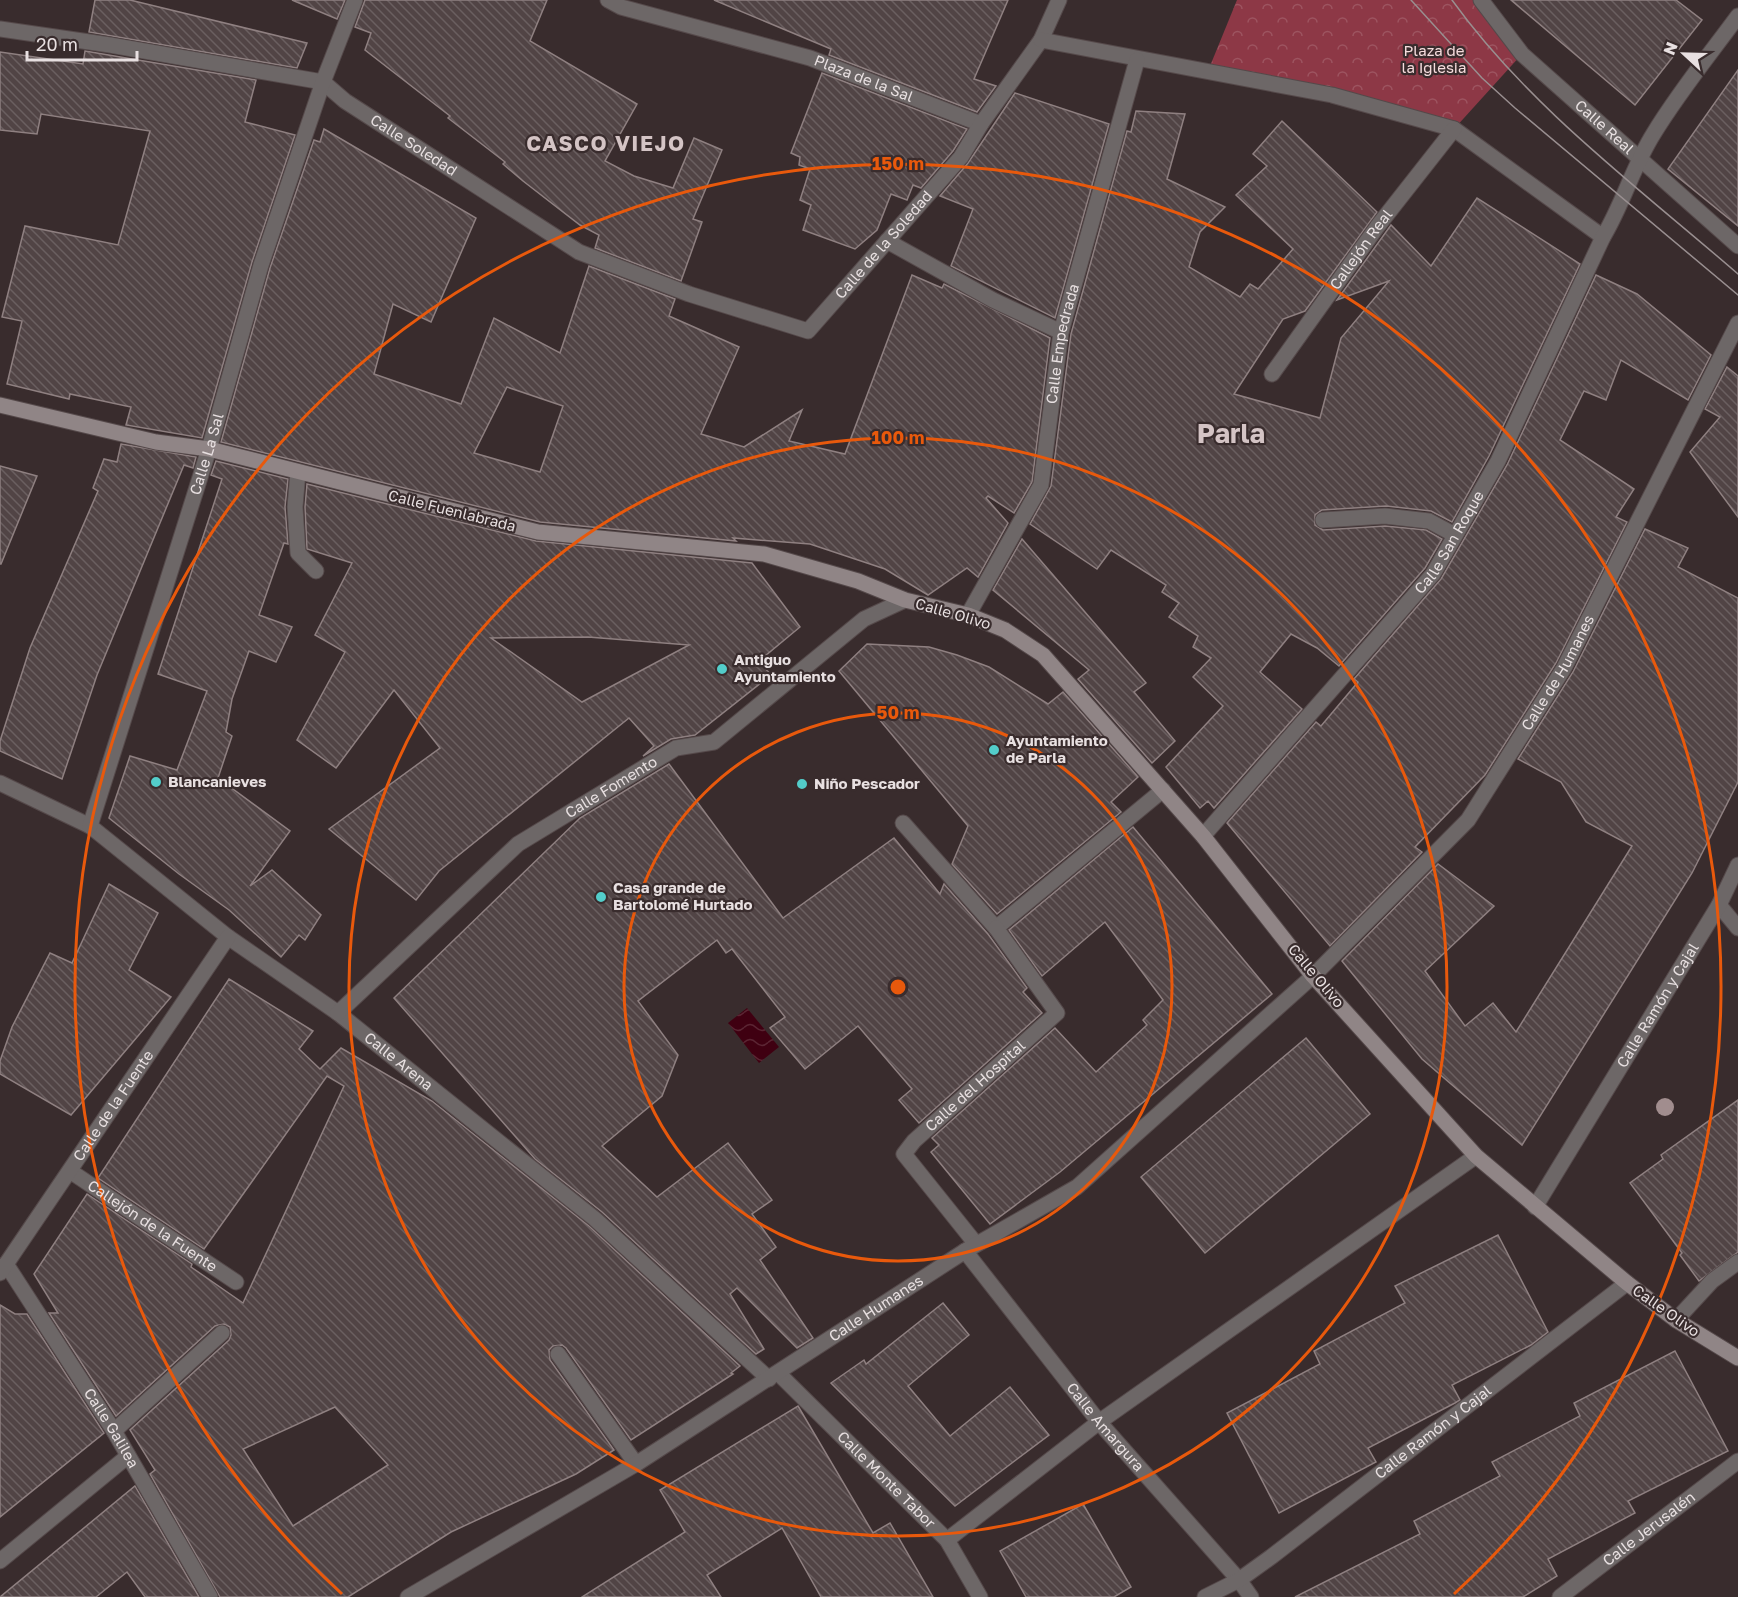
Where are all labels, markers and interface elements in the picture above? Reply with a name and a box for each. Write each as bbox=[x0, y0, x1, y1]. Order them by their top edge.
scale bar bbox=[27, 24, 136, 62]
north arrow bbox=[1654, 24, 1714, 84]
text: 20 m bbox=[36, 33, 78, 55]
text: N bbox=[1659, 39, 1682, 58]
park label: Plaza de la Iglesia bbox=[1402, 41, 1466, 76]
street label: Plaza de la Sal bbox=[812, 51, 916, 105]
street label: Calle Real bbox=[1572, 96, 1638, 157]
street label: Calle Soledad bbox=[367, 110, 461, 179]
district label: CASCO VIEJO bbox=[526, 130, 686, 156]
text: 150 m bbox=[872, 152, 924, 174]
street label: Calle de la Soledad bbox=[831, 186, 935, 302]
street label: Callejón Real bbox=[1325, 205, 1396, 293]
street label: Calle Empedrada bbox=[1042, 281, 1082, 405]
street label: Calle La Sal bbox=[185, 411, 227, 497]
district label: Parla bbox=[1197, 417, 1265, 449]
text: 100 m bbox=[872, 426, 924, 448]
street label: Calle Fuenlabrada bbox=[387, 485, 518, 535]
street label: Calle San Roque bbox=[1410, 487, 1487, 597]
street label: Calle Olivo bbox=[913, 594, 993, 632]
street label: Calle de Humanes bbox=[1517, 612, 1597, 733]
place label: Antiguo Ayuntamiento bbox=[734, 650, 836, 685]
marker: Antiguo Ayuntamiento bbox=[715, 662, 729, 676]
text: 50 m bbox=[877, 701, 919, 723]
place label: Ayuntamiento de Parla bbox=[1006, 731, 1108, 766]
marker: Ayuntamiento de Parla bbox=[987, 743, 1001, 757]
street label: Calle Fomento bbox=[561, 752, 660, 821]
place label: Blancanieves bbox=[168, 772, 266, 790]
place label: Niño Pescador bbox=[814, 774, 920, 792]
marker: Blancanieves bbox=[149, 775, 163, 789]
marker: Niño Pescador bbox=[795, 777, 809, 791]
place label: Casa grande de Bartolomé Hurtado bbox=[613, 878, 753, 913]
marker: Casa grande de Bartolomé Hurtado bbox=[594, 890, 608, 904]
street label: Calle Ramón y Cajal bbox=[1612, 939, 1702, 1071]
street label: Calle Olivo bbox=[1285, 940, 1349, 1011]
centre of rings bbox=[888, 977, 908, 997]
street label: Calle Arena bbox=[361, 1028, 437, 1094]
street label: Calle del Hospital bbox=[921, 1036, 1029, 1135]
street label: Calle de la Fuente bbox=[69, 1046, 157, 1164]
street label: Callejón de la Fuente bbox=[85, 1175, 221, 1275]
street label: Calle Humanes bbox=[825, 1271, 926, 1345]
street label: Calle Olivo bbox=[1630, 1281, 1704, 1340]
street label: Calle Amargura bbox=[1063, 1378, 1148, 1475]
street label: Calle Ramón y Cajal bbox=[1370, 1381, 1495, 1482]
street label: Calle Galilea bbox=[81, 1384, 143, 1471]
street label: Calle Monte Tabor bbox=[834, 1427, 940, 1532]
street label: Calle Jerusalén bbox=[1599, 1487, 1698, 1569]

